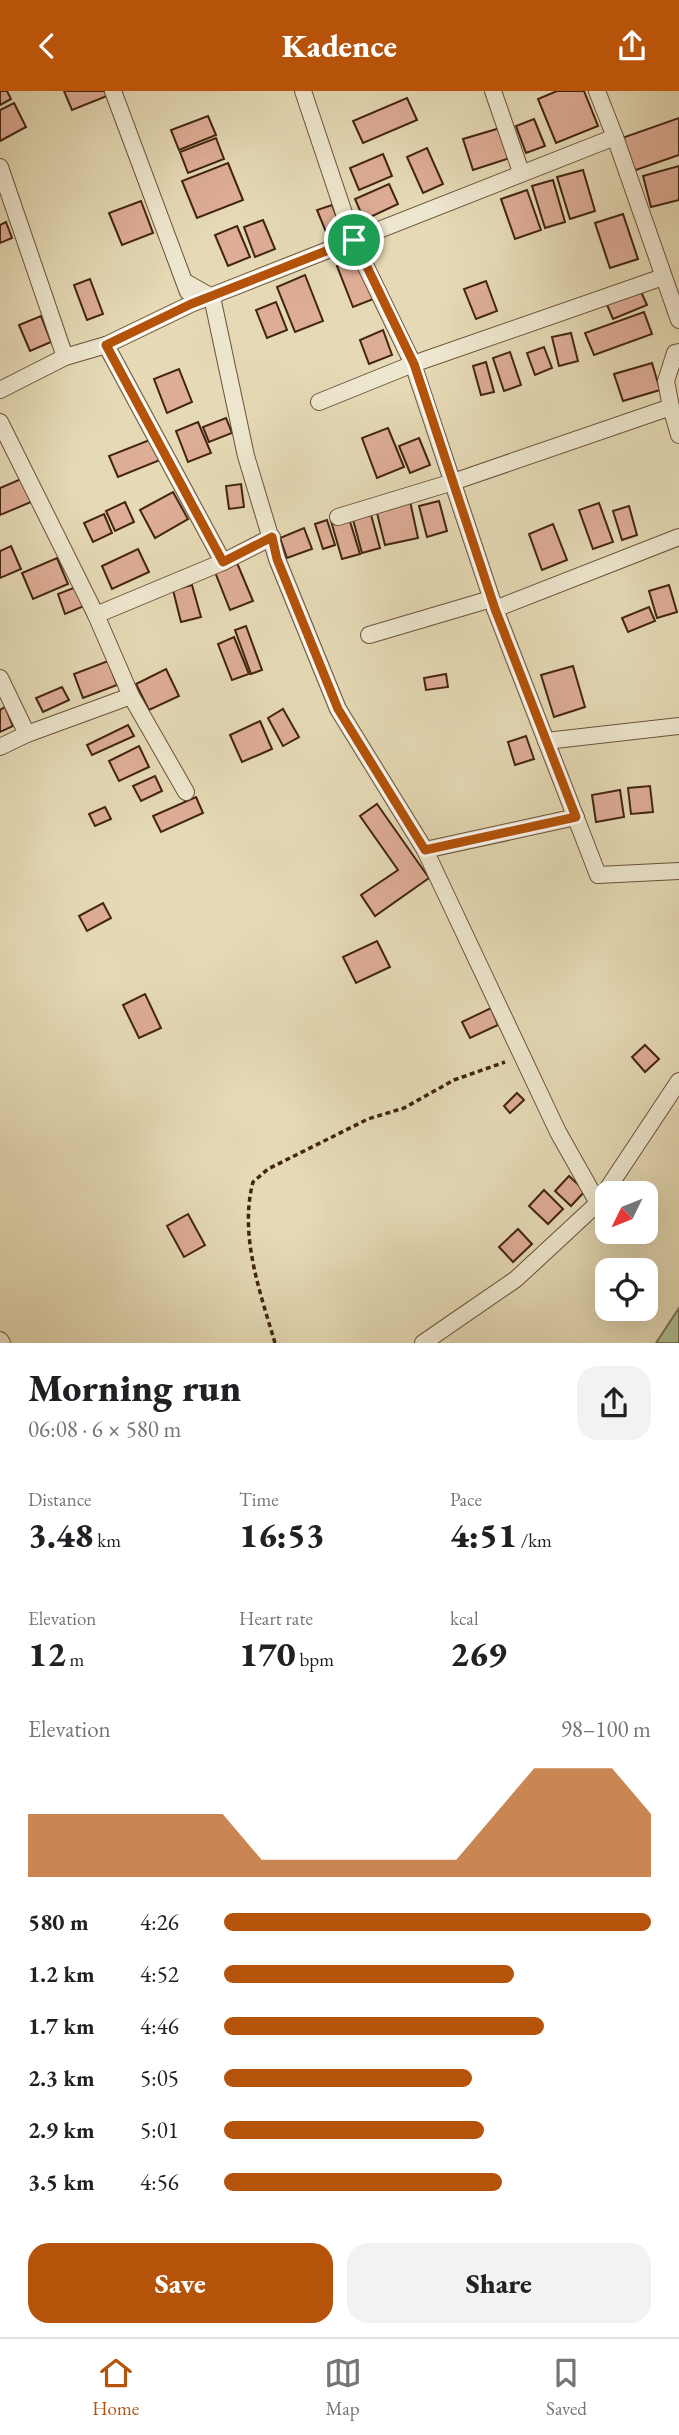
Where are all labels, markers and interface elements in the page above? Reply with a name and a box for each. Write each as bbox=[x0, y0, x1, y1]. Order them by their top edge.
text: Kadence bbox=[282, 25, 397, 67]
icon: back bbox=[28, 27, 66, 65]
icon: share bbox=[613, 27, 651, 65]
pin bbox=[324, 210, 384, 270]
icon: arrive bbox=[335, 221, 373, 259]
north arrow bbox=[595, 1181, 658, 1244]
map controls bbox=[595, 1181, 658, 1321]
button: locate bbox=[595, 1258, 658, 1321]
text: Morning run bbox=[28, 1363, 241, 1412]
button: share bbox=[577, 1366, 651, 1440]
text: 06:08 · 6 × 580 m bbox=[28, 1414, 181, 1444]
text: Distance bbox=[28, 1487, 91, 1512]
text: Time bbox=[239, 1487, 279, 1512]
text: Pace bbox=[450, 1487, 482, 1512]
text: 3.48 bbox=[28, 1512, 94, 1557]
text: 16:53 bbox=[239, 1512, 325, 1557]
text: 4:51 bbox=[450, 1512, 517, 1557]
text: km bbox=[94, 1528, 121, 1553]
text: /km bbox=[517, 1528, 552, 1553]
text: Elevation bbox=[28, 1606, 96, 1631]
text: Heart rate bbox=[239, 1606, 313, 1631]
text: kcal bbox=[450, 1606, 479, 1631]
text: 12 bbox=[28, 1631, 66, 1676]
text: 170 bbox=[239, 1631, 296, 1676]
text: 269 bbox=[450, 1631, 507, 1676]
text: m bbox=[66, 1647, 84, 1672]
text: bpm bbox=[296, 1647, 334, 1672]
text: Elevation bbox=[28, 1714, 111, 1744]
text: 98–100 m bbox=[561, 1714, 651, 1744]
text: 580 m bbox=[28, 1907, 89, 1937]
text: 4:26 bbox=[140, 1907, 179, 1937]
text: 1.2 km bbox=[28, 1959, 95, 1989]
text: 4:52 bbox=[140, 1959, 179, 1989]
text: 1.7 km bbox=[28, 2011, 95, 2041]
text: 4:46 bbox=[140, 2011, 179, 2041]
text: 2.3 km bbox=[28, 2063, 95, 2093]
text: 5:05 bbox=[140, 2063, 179, 2093]
text: 2.9 km bbox=[28, 2115, 95, 2145]
text: 5:01 bbox=[140, 2115, 179, 2145]
text: 3.5 km bbox=[28, 2167, 95, 2197]
text: 4:56 bbox=[140, 2167, 179, 2197]
button: Save bbox=[28, 2243, 333, 2323]
button: Share bbox=[347, 2243, 651, 2323]
tab: Home bbox=[92, 2354, 139, 2421]
tab: Map bbox=[324, 2354, 362, 2421]
tab: Saved bbox=[546, 2354, 587, 2421]

